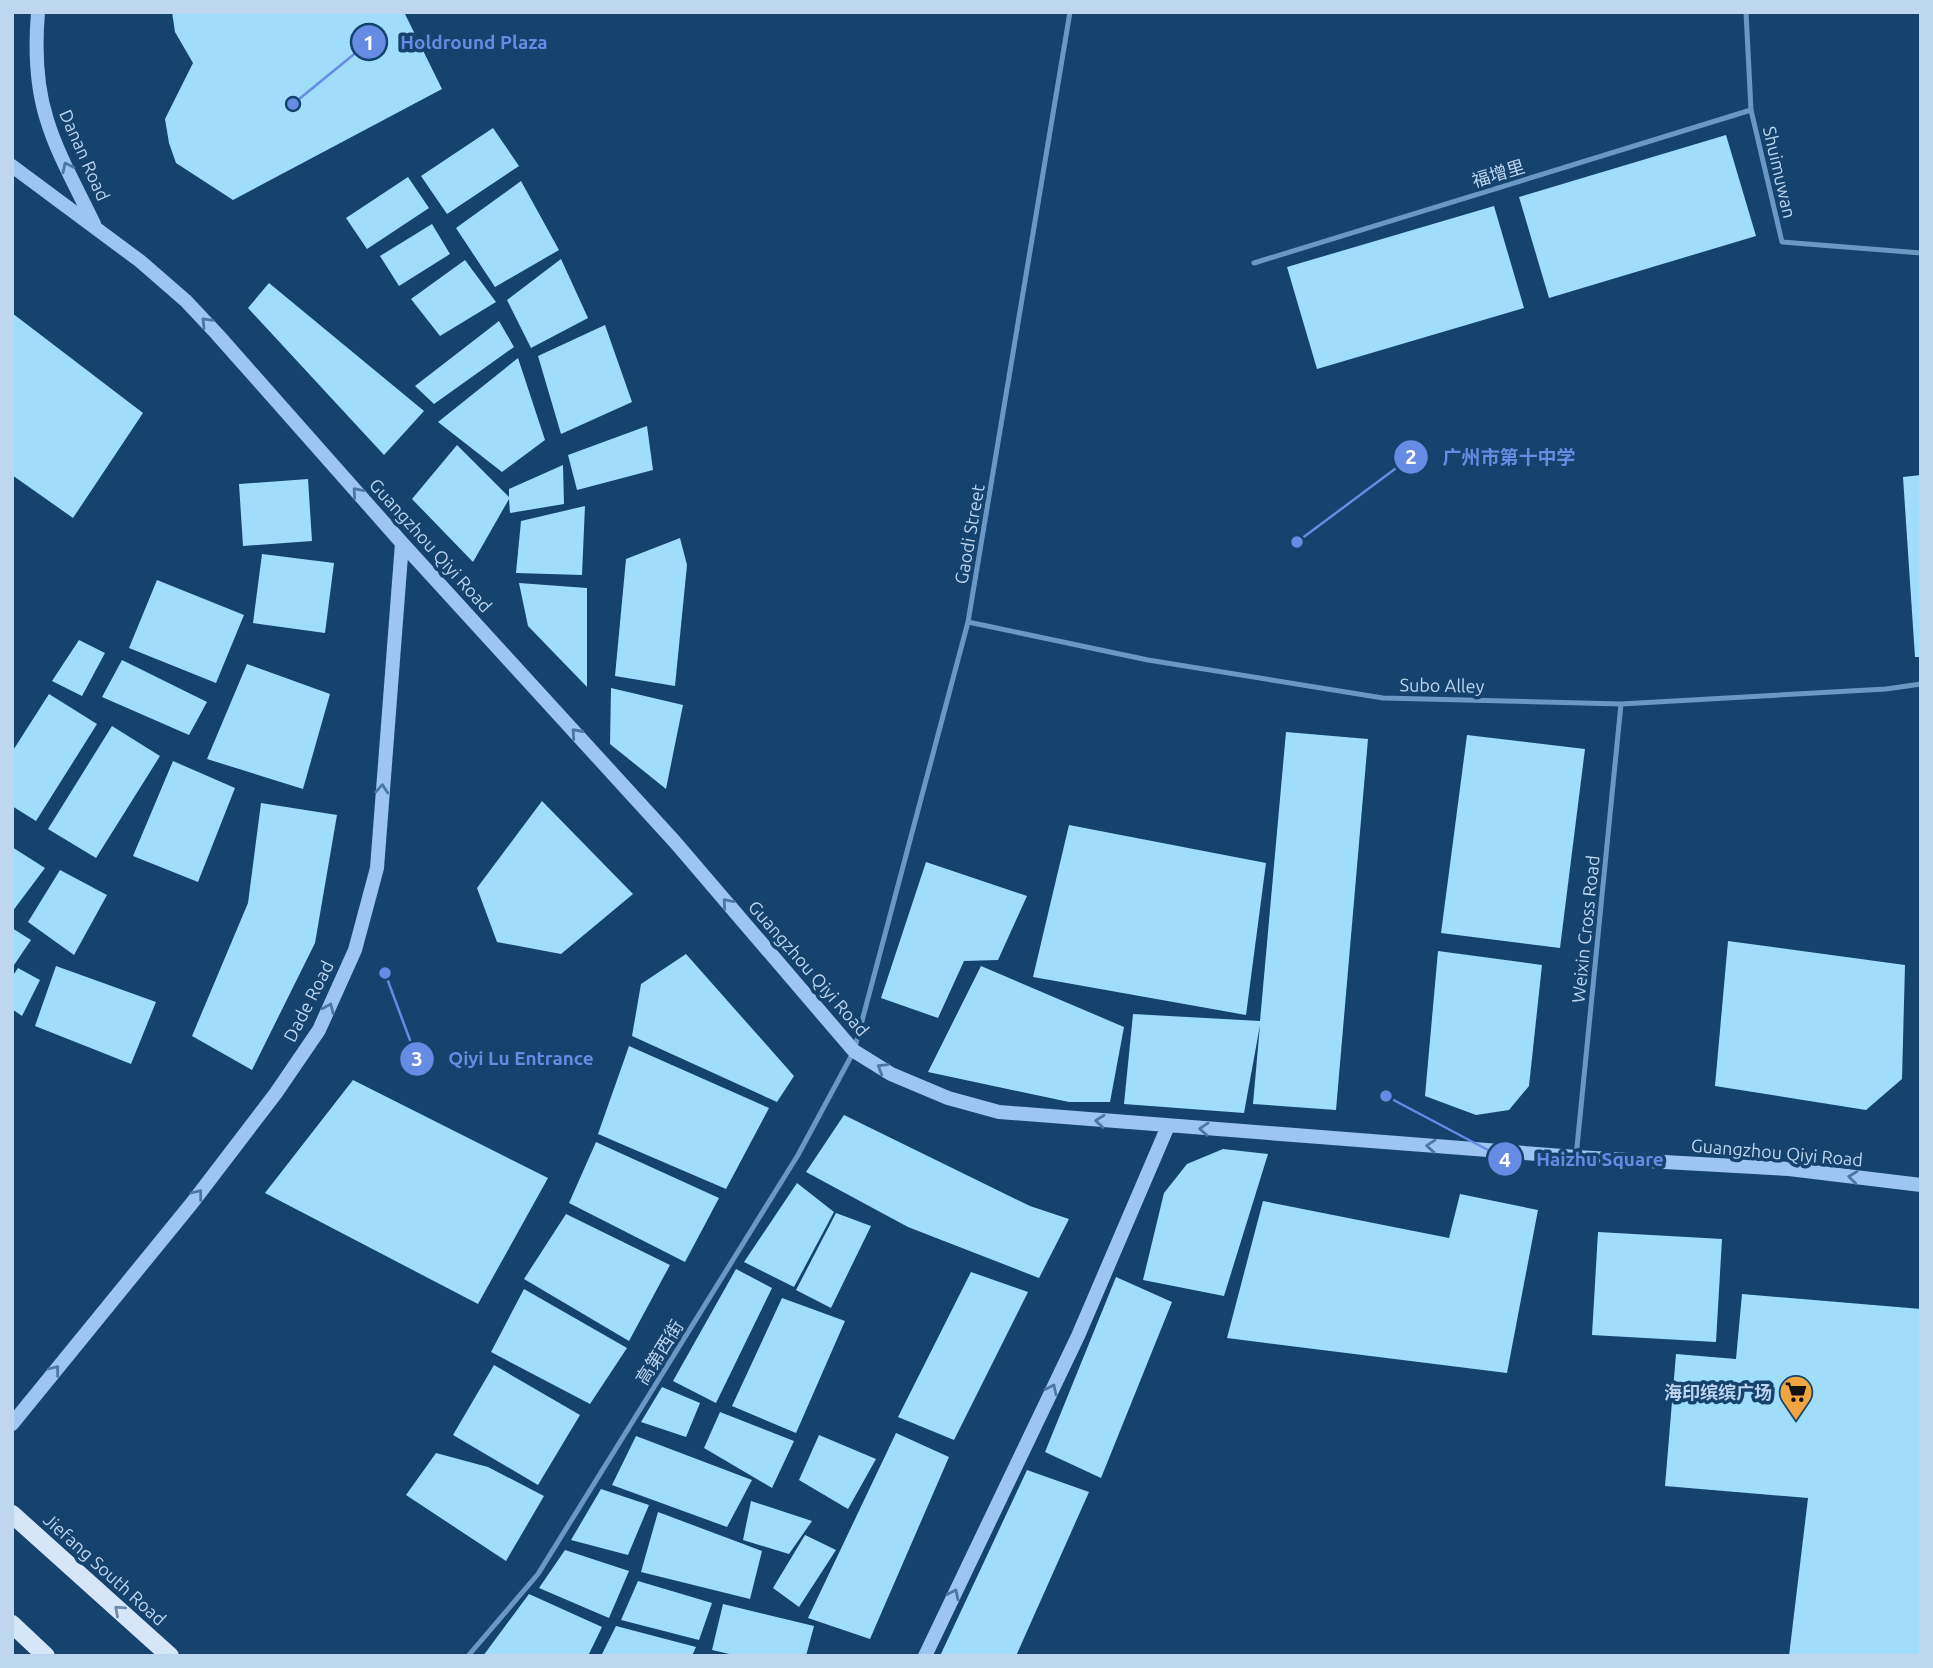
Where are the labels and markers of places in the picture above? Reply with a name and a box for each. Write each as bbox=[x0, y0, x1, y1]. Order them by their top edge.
callout: Holdround Plaza bbox=[351, 22, 561, 62]
callout: 广州市第十中学 bbox=[1393, 437, 1589, 477]
callout: Qiyi Lu Entrance bbox=[399, 1039, 608, 1079]
callout: Haizhu Square bbox=[1487, 1139, 1678, 1179]
supermarket icon: 海印缤缤广场 bbox=[1777, 1373, 1815, 1422]
place label: 海印缤缤广场 bbox=[1664, 1382, 1772, 1402]

